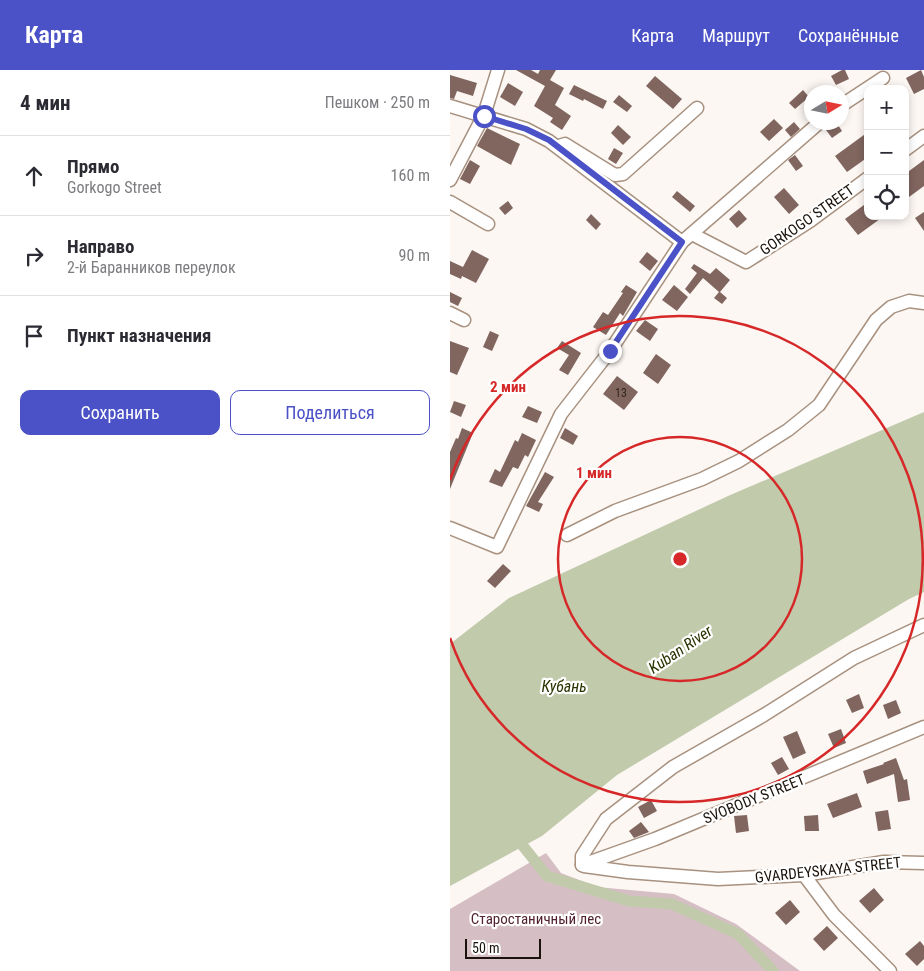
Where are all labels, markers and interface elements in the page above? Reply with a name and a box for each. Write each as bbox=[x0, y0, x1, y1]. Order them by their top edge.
text: Карта bbox=[25, 21, 83, 49]
text: Карта bbox=[631, 25, 674, 46]
text: Маршрут bbox=[702, 25, 770, 46]
text: Сохранённые bbox=[798, 25, 899, 46]
north arrow bbox=[804, 85, 849, 130]
map controls bbox=[864, 85, 909, 220]
button: + bbox=[864, 85, 909, 130]
text: 4 мин bbox=[20, 91, 70, 115]
text: Пешком · 250 m bbox=[325, 93, 430, 112]
route start bbox=[473, 105, 496, 128]
button: − bbox=[864, 130, 909, 175]
text: Прямо bbox=[67, 155, 120, 178]
icon: ahead bbox=[20, 162, 48, 190]
text: 160 m bbox=[391, 166, 430, 185]
button: locate bbox=[864, 175, 909, 220]
text: Gorkogo Street bbox=[67, 178, 162, 197]
street label: GORKOGO STREET bbox=[757, 181, 858, 259]
text: Направо bbox=[67, 235, 134, 258]
icon: right bbox=[20, 242, 48, 270]
text: 90 m bbox=[398, 246, 430, 265]
text: 2-й Баранников переулок bbox=[67, 258, 236, 277]
icon: arrive bbox=[20, 322, 48, 350]
text: Пункт назначения bbox=[67, 324, 211, 347]
route end bbox=[599, 340, 622, 363]
text: 2 мин bbox=[490, 378, 526, 396]
house number: 13 bbox=[615, 386, 627, 400]
button: Сохранить bbox=[20, 390, 220, 435]
button: Поделиться bbox=[230, 390, 430, 435]
text: 1 мин bbox=[576, 464, 612, 482]
centre of rings bbox=[671, 550, 689, 568]
water label: Kuban River bbox=[645, 621, 717, 678]
water label: Кубань bbox=[541, 677, 587, 696]
street label: SVOBODY STREET bbox=[700, 770, 808, 828]
street label: GVARDEYSKAYA STREET bbox=[754, 853, 902, 887]
park label: Старостаничный лес bbox=[471, 910, 601, 928]
scale bar bbox=[465, 936, 541, 959]
text: 50 m bbox=[472, 940, 500, 956]

